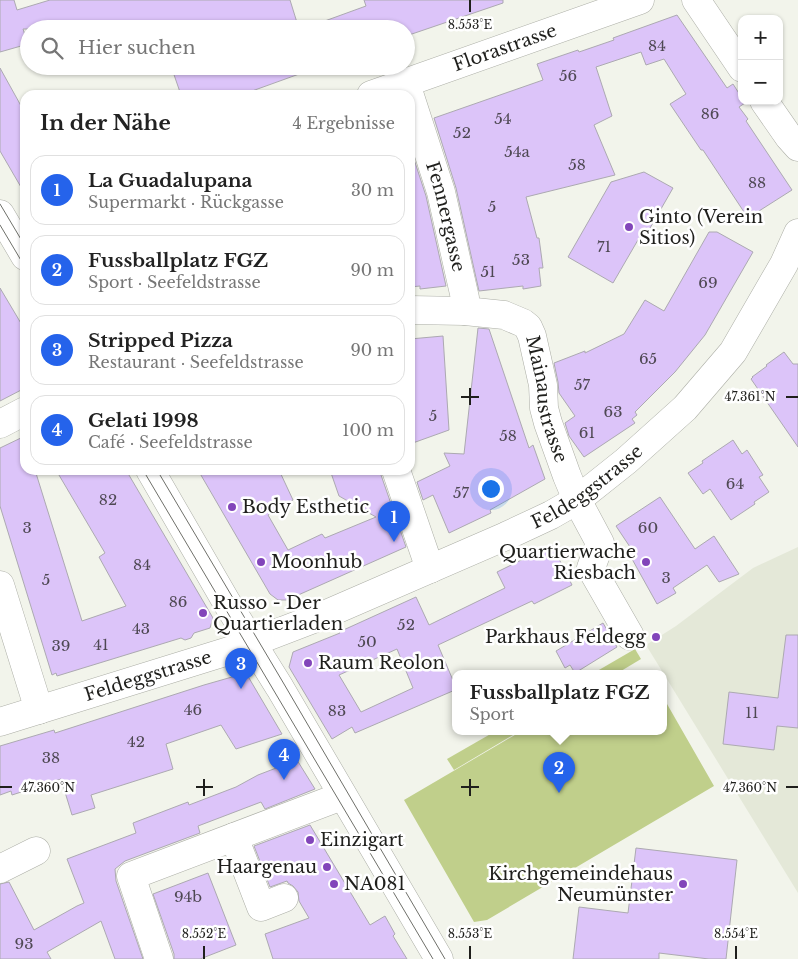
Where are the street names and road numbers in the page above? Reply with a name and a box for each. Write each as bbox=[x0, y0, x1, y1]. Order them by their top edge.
street label: Florastrasse bbox=[450, 19, 560, 76]
street label: Fennergasse bbox=[421, 159, 470, 274]
street label: Mainaustrasse bbox=[521, 333, 572, 466]
street label: Feldeggstrasse bbox=[528, 440, 647, 534]
street label: Feldeggstrasse bbox=[82, 646, 214, 706]

